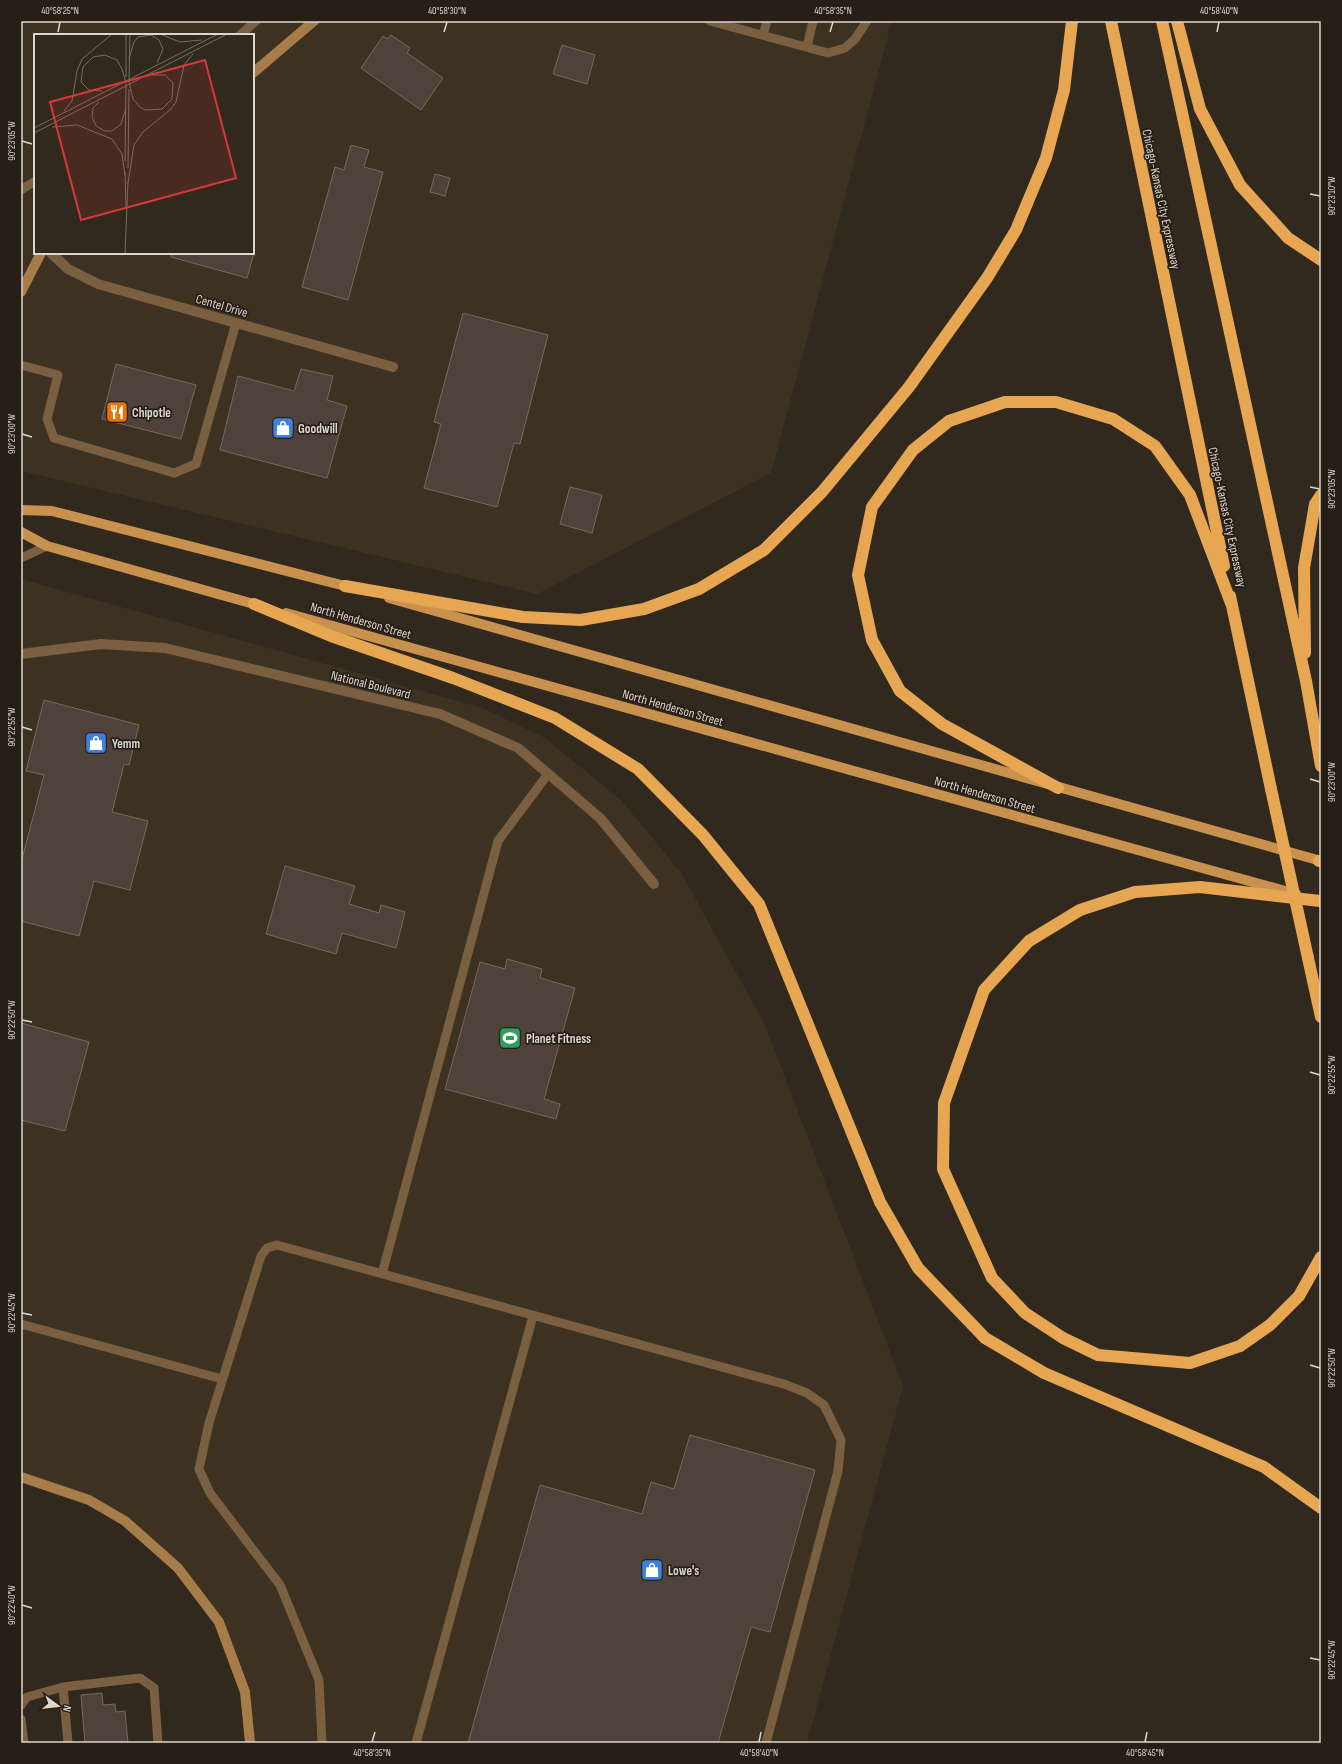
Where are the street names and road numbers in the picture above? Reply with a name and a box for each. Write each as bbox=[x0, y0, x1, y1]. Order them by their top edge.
street label: Chicago-Kansas City Expressway bbox=[1138, 128, 1184, 271]
street label: Centel Drive bbox=[194, 291, 250, 321]
street label: Chicago-Kansas City Expressway bbox=[1204, 446, 1250, 589]
street label: North Henderson Street bbox=[308, 599, 413, 643]
street label: National Boulevard bbox=[329, 667, 412, 703]
street label: North Henderson Street bbox=[620, 686, 725, 730]
street label: North Henderson Street bbox=[932, 773, 1037, 817]

